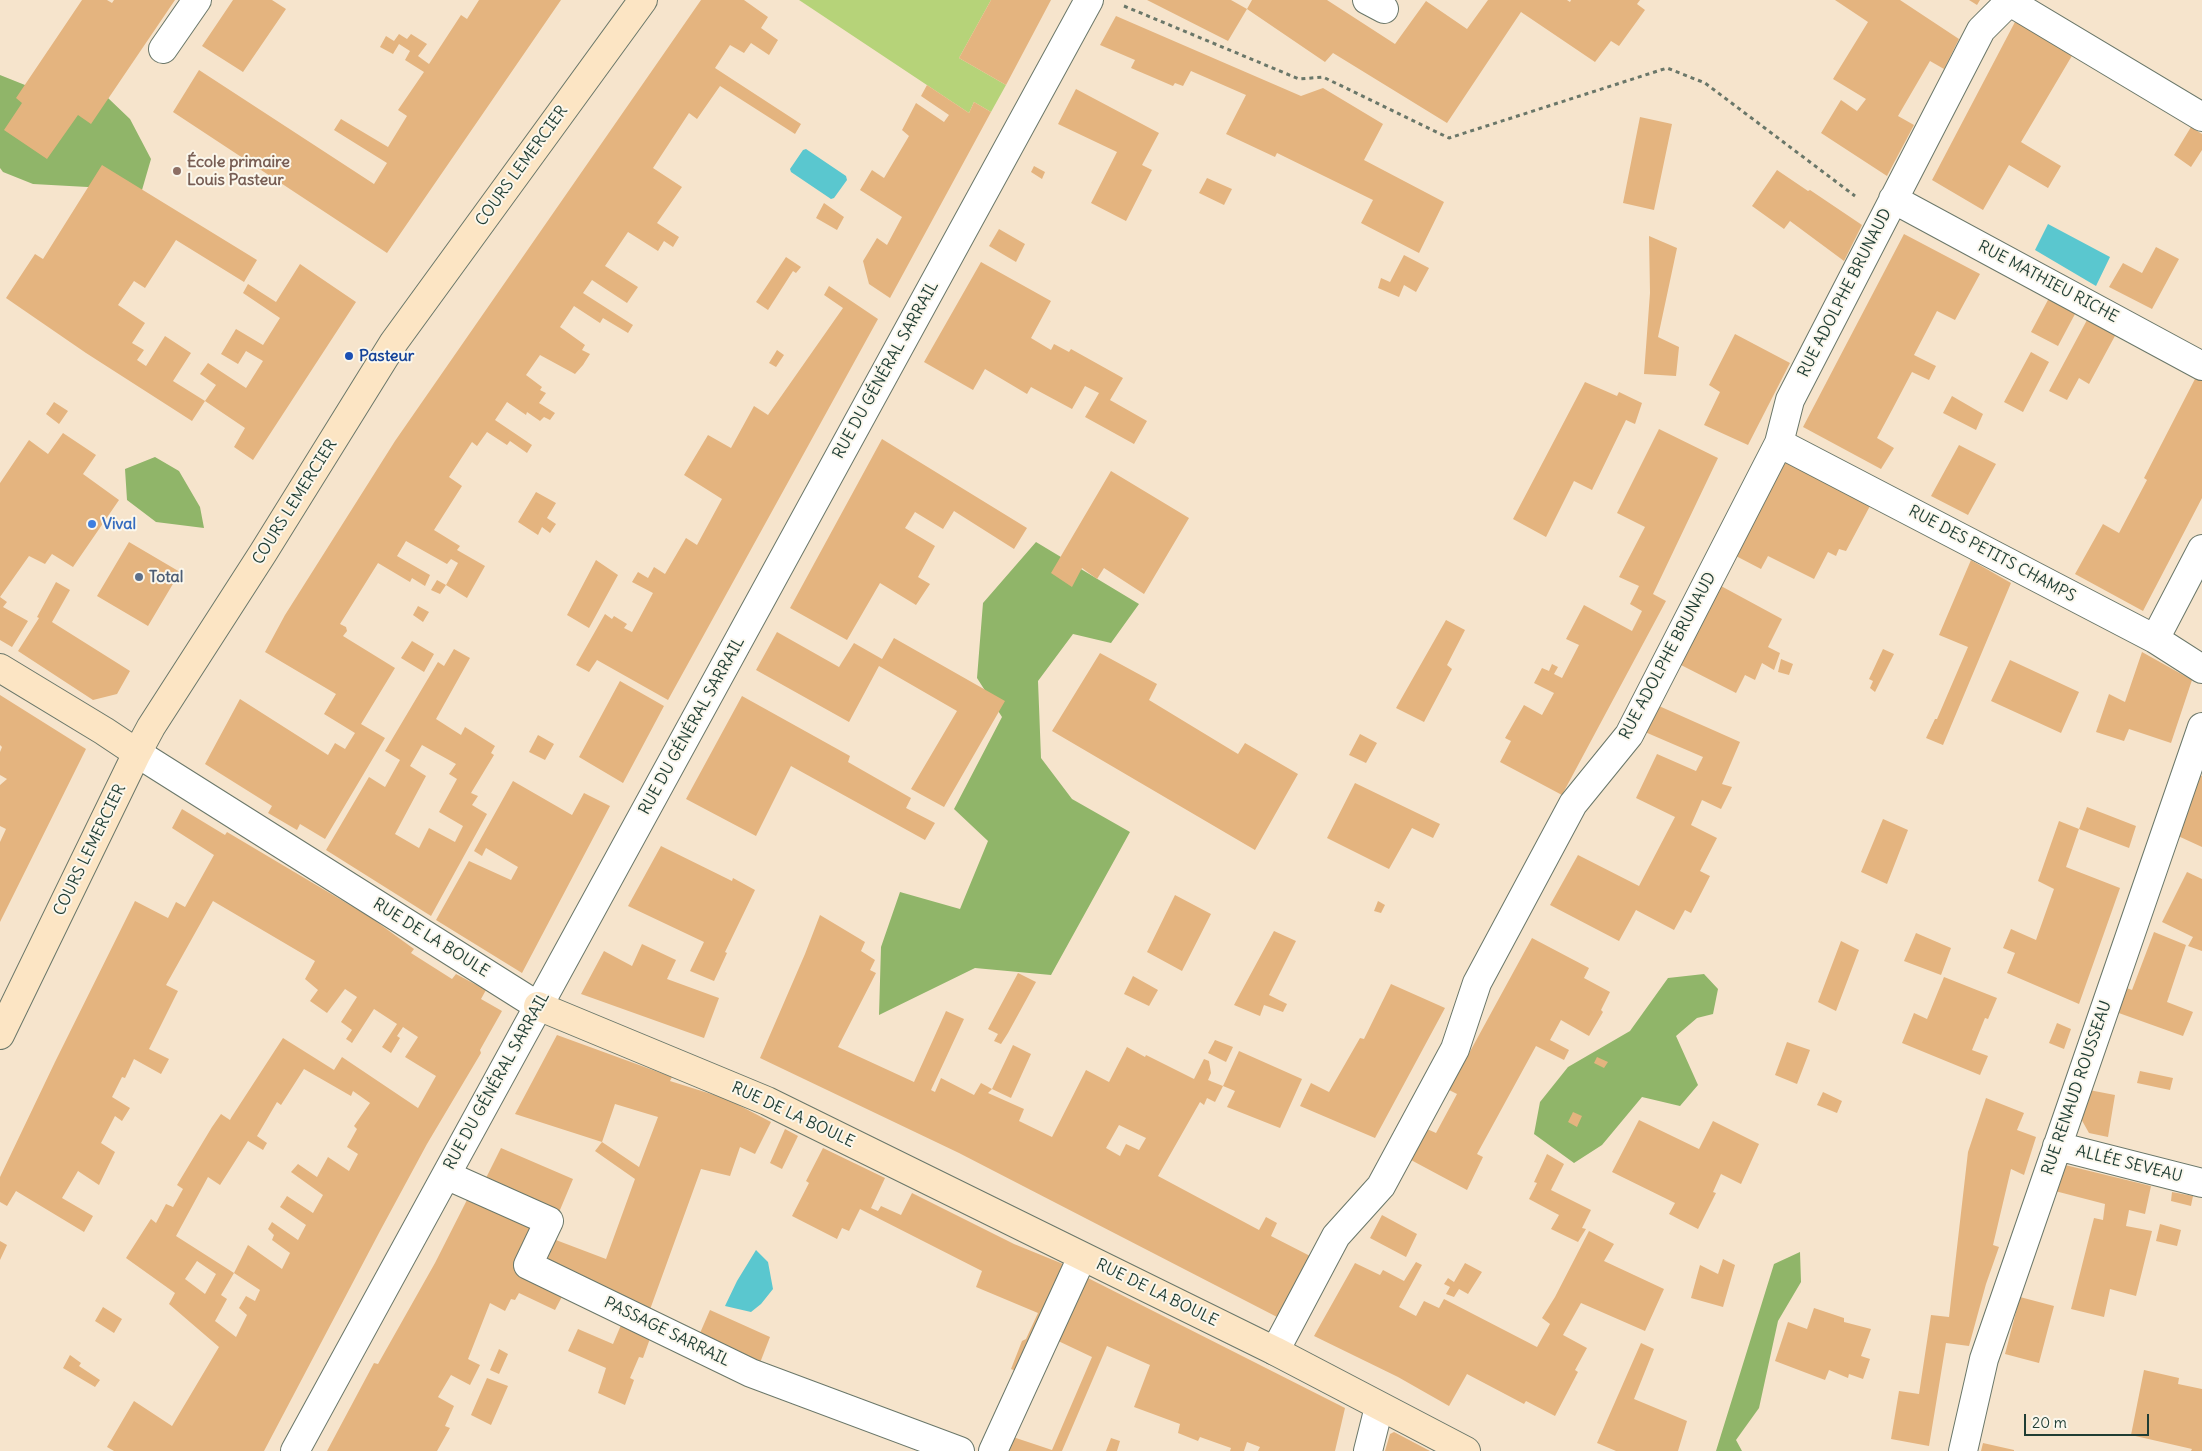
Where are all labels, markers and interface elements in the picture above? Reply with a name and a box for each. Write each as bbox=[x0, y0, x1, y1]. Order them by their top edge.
street label: COURS LEMERCIER bbox=[472, 102, 572, 230]
place label: École primaire Louis Pasteur bbox=[187, 152, 290, 190]
marker: École primaire Louis Pasteur bbox=[171, 165, 183, 177]
street label: RUE ADOLPHE BRUNAUD bbox=[1794, 206, 1896, 380]
street label: RUE MATHIEU RICHE bbox=[1975, 237, 2121, 327]
street label: RUE DU GÉNÉRAL SARRAIL bbox=[829, 278, 943, 462]
place label: Pasteur bbox=[359, 346, 414, 366]
marker: Pasteur bbox=[343, 350, 355, 362]
street label: COURS LEMERCIER bbox=[249, 436, 341, 568]
street label: RUE DES PETITS CHAMPS bbox=[1905, 502, 2079, 606]
place label: Vival bbox=[102, 514, 136, 534]
marker: Vival bbox=[86, 518, 98, 530]
place label: Total bbox=[149, 567, 183, 587]
street label: RUE ADOLPHE BRUNAUD bbox=[1616, 569, 1720, 743]
marker: Total bbox=[133, 571, 145, 583]
street label: RUE DU GÉNÉRAL SARRAIL bbox=[635, 634, 749, 818]
street label: COURS LEMERCIER bbox=[50, 781, 130, 919]
street label: RUE DE LA BOULE bbox=[369, 894, 493, 982]
street label: RUE DU GÉNÉRAL SARRAIL bbox=[440, 989, 554, 1173]
street label: RUE RENAUD ROUSSEAU bbox=[2038, 998, 2116, 1178]
street label: RUE DE LA BOULE bbox=[728, 1078, 858, 1152]
street label: ALLÉE SEVEAU bbox=[2074, 1141, 2184, 1187]
street label: RUE DE LA BOULE bbox=[1093, 1255, 1221, 1331]
street label: PASSAGE SARRAIL bbox=[601, 1293, 733, 1371]
scale bar bbox=[2027, 1404, 2152, 1436]
text: 20 m bbox=[2032, 1413, 2067, 1432]

